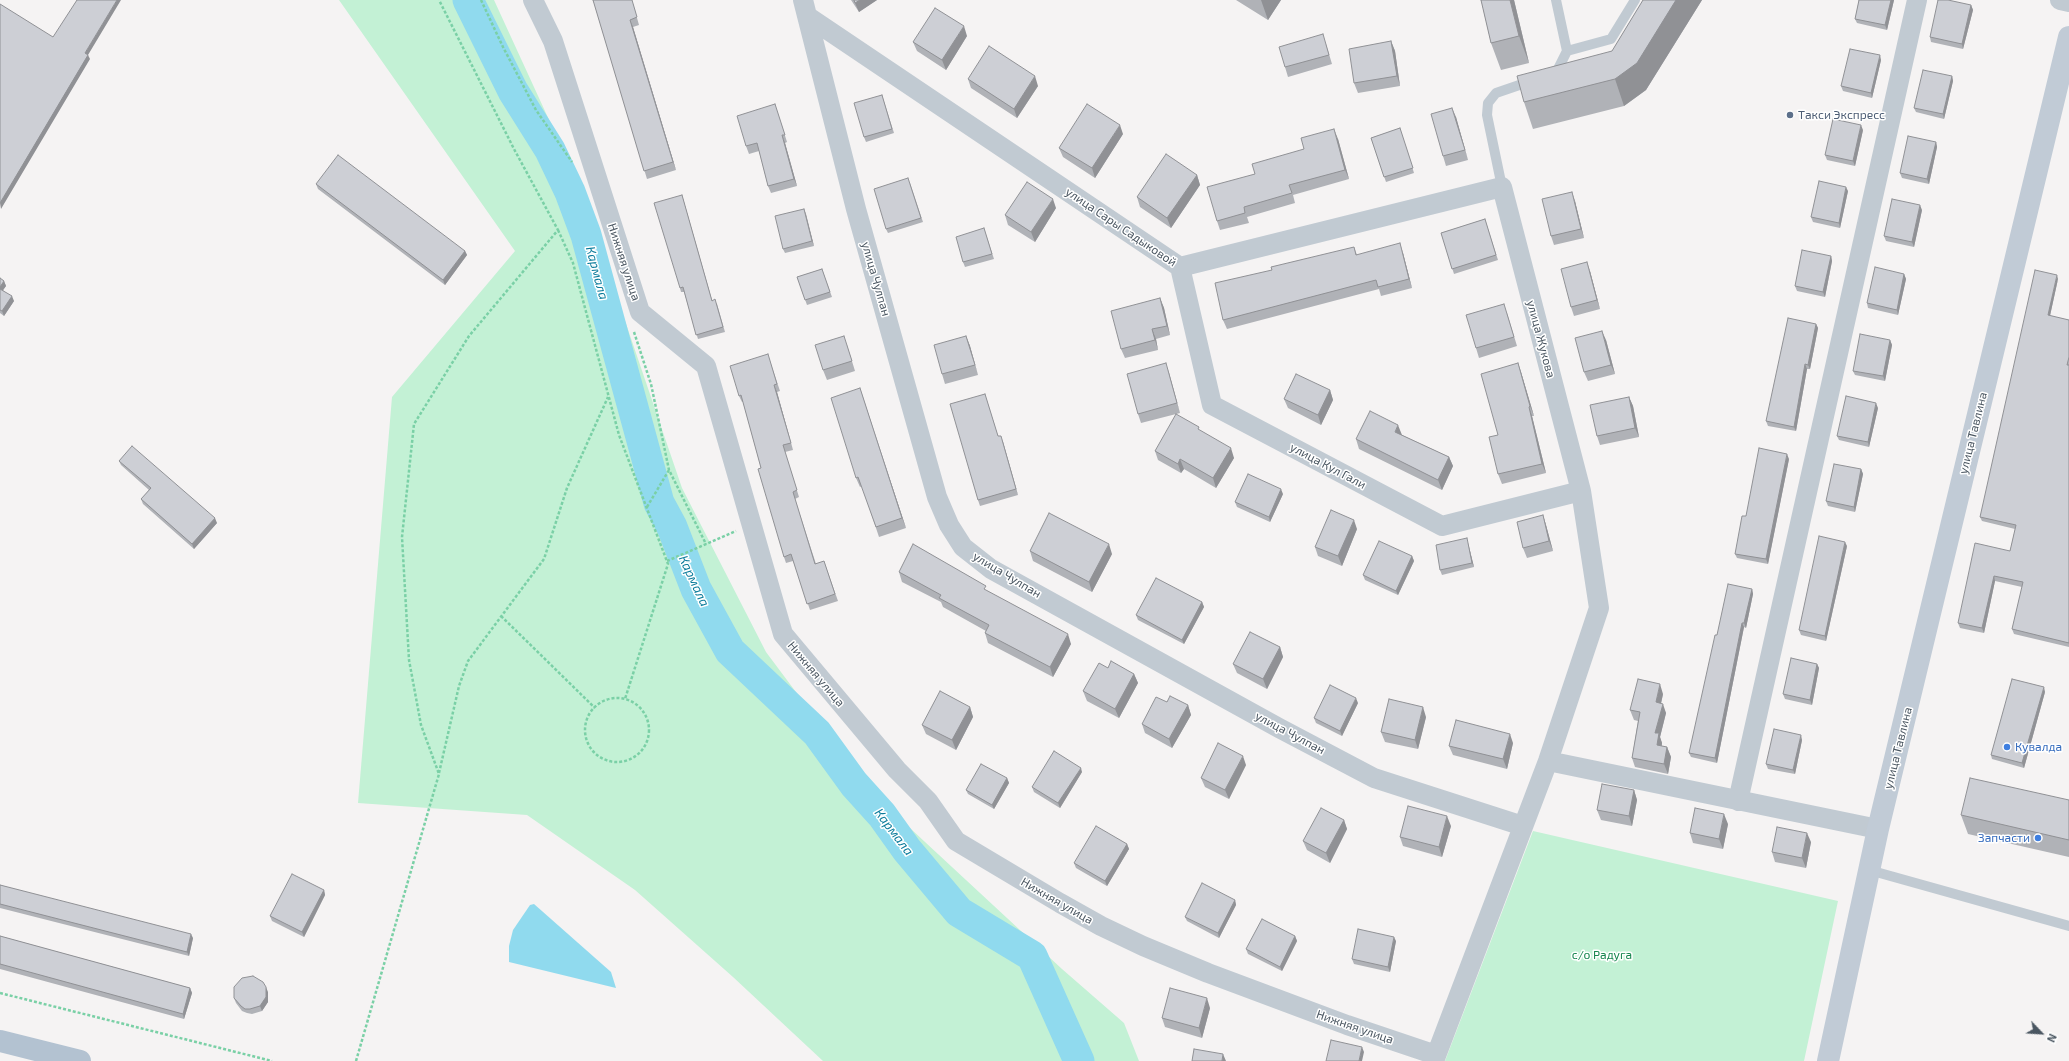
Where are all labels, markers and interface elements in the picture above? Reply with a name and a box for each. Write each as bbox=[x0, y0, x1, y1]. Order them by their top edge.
place label: Такси Экспресс bbox=[1798, 108, 1885, 122]
marker: Такси Экспресс bbox=[1785, 110, 1795, 120]
street label: улица Сары Садыковой bbox=[1063, 184, 1179, 270]
street label: Нижняя улица bbox=[605, 221, 643, 303]
street label: улица Чулпан bbox=[858, 240, 894, 318]
water label: Кармала bbox=[582, 245, 612, 301]
street label: улица Жукова bbox=[1524, 299, 1558, 379]
street label: улица Тавлина bbox=[1956, 391, 1990, 475]
street label: улица Кул Гали bbox=[1288, 440, 1368, 492]
street label: улица Чулпан bbox=[970, 549, 1044, 601]
water label: Кармала bbox=[675, 553, 713, 609]
street label: Нижняя улица bbox=[785, 638, 847, 710]
street label: улица Тавлина bbox=[1881, 706, 1915, 790]
street label: улица Чулпан bbox=[1253, 709, 1327, 757]
place label: Кувалда bbox=[2015, 740, 2062, 754]
marker: Кувалда bbox=[2002, 742, 2012, 752]
water label: Кармала bbox=[871, 805, 917, 859]
place label: Запчасти bbox=[1978, 831, 2030, 845]
marker: Запчасти bbox=[2033, 833, 2043, 843]
street label: Нижняя улица bbox=[1018, 875, 1096, 927]
park label: с/о Радуга bbox=[1572, 948, 1632, 962]
street label: Нижняя улица bbox=[1314, 1007, 1396, 1047]
north arrow bbox=[2021, 1013, 2061, 1053]
text: N bbox=[2045, 1032, 2060, 1045]

